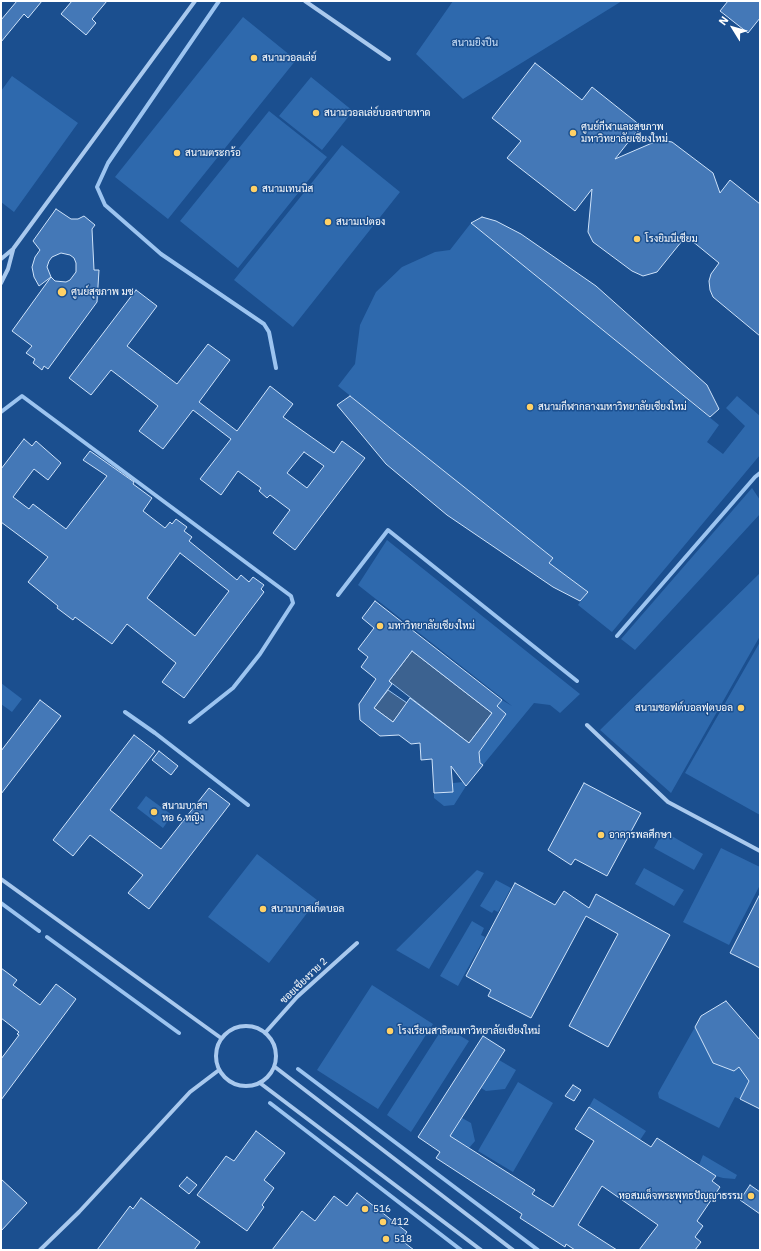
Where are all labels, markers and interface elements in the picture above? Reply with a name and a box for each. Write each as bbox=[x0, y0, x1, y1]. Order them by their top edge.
north arrow bbox=[713, 8, 753, 48]
text: N bbox=[715, 13, 731, 28]
park label: สนามยิงปืน bbox=[452, 37, 498, 49]
place label: สนามวอลเล่ย์ bbox=[262, 52, 317, 64]
marker: สนามวอลเล่ย์ bbox=[249, 53, 259, 63]
place label: สนามวอลเล่ย์บอลชายหาด bbox=[324, 107, 430, 119]
marker: สนามวอลเล่ย์บอลชายหาด bbox=[311, 108, 321, 118]
place label: ศูนย์กีฬาและสุขภาพ มหาวิทยาลัยเชียงใหม่ bbox=[581, 121, 668, 144]
marker: ศูนย์กีฬาและสุขภาพ มหาวิทยาลัยเชียงใหม่ bbox=[568, 128, 578, 138]
place label: สนามตระกร้อ bbox=[185, 147, 241, 159]
marker: สนามตระกร้อ bbox=[172, 148, 182, 158]
place label: สนามเทนนิส bbox=[262, 183, 313, 195]
marker: สนามเทนนิส bbox=[249, 184, 259, 194]
place label: สนามเปตอง bbox=[336, 216, 385, 228]
marker: สนามเปตอง bbox=[323, 217, 333, 227]
place label: โรงยิมนีเซียม bbox=[645, 233, 698, 245]
marker: โรงยิมนีเซียม bbox=[632, 234, 642, 244]
marker: ศูนย์สุขภาพ มช bbox=[56, 286, 68, 298]
place label: ศูนย์สุขภาพ มช bbox=[71, 286, 134, 298]
place label: สนามกีฬากลางมหาวิทยาลัยเชียงใหม่ bbox=[538, 401, 687, 413]
marker: สนามกีฬากลางมหาวิทยาลัยเชียงใหม่ bbox=[525, 402, 535, 412]
place label: มหาวิทยาลัยเชียงใหม่ bbox=[388, 620, 475, 632]
marker: มหาวิทยาลัยเชียงใหม่ bbox=[375, 621, 385, 631]
place label: สนามซอฟต์บอลฟุตบอล bbox=[635, 702, 733, 714]
marker: สนามซอฟต์บอลฟุตบอล bbox=[736, 703, 746, 713]
place label: สนามบาสฯ หอ 6 หญิง bbox=[162, 800, 208, 824]
marker: สนามบาสฯ หอ 6 หญิง bbox=[149, 807, 159, 817]
place label: อาคารพลศึกษา bbox=[609, 829, 672, 841]
marker: อาคารพลศึกษา bbox=[596, 830, 606, 840]
place label: สนามบาสเก็ตบอล bbox=[271, 903, 344, 915]
marker: สนามบาสเก็ตบอล bbox=[258, 904, 268, 914]
street label: ซอยเชียงราย 2 bbox=[278, 956, 330, 1006]
place label: โรงเรียนสาธิตมหาวิทยาลัยเชียงใหม่ bbox=[398, 1025, 540, 1037]
marker: โรงเรียนสาธิตมหาวิทยาลัยเชียงใหม่ bbox=[385, 1026, 395, 1036]
place label: หอสมเด็จพระพุทธปัญญาธรรม bbox=[618, 1190, 743, 1202]
marker: หอสมเด็จพระพุทธปัญญาธรรม bbox=[746, 1191, 756, 1201]
place label: 516 bbox=[373, 1203, 391, 1215]
marker: 516 bbox=[360, 1204, 370, 1214]
place label: 412 bbox=[391, 1216, 409, 1228]
marker: 412 bbox=[378, 1217, 388, 1227]
place label: 518 bbox=[394, 1233, 412, 1245]
marker: 518 bbox=[381, 1234, 391, 1244]

